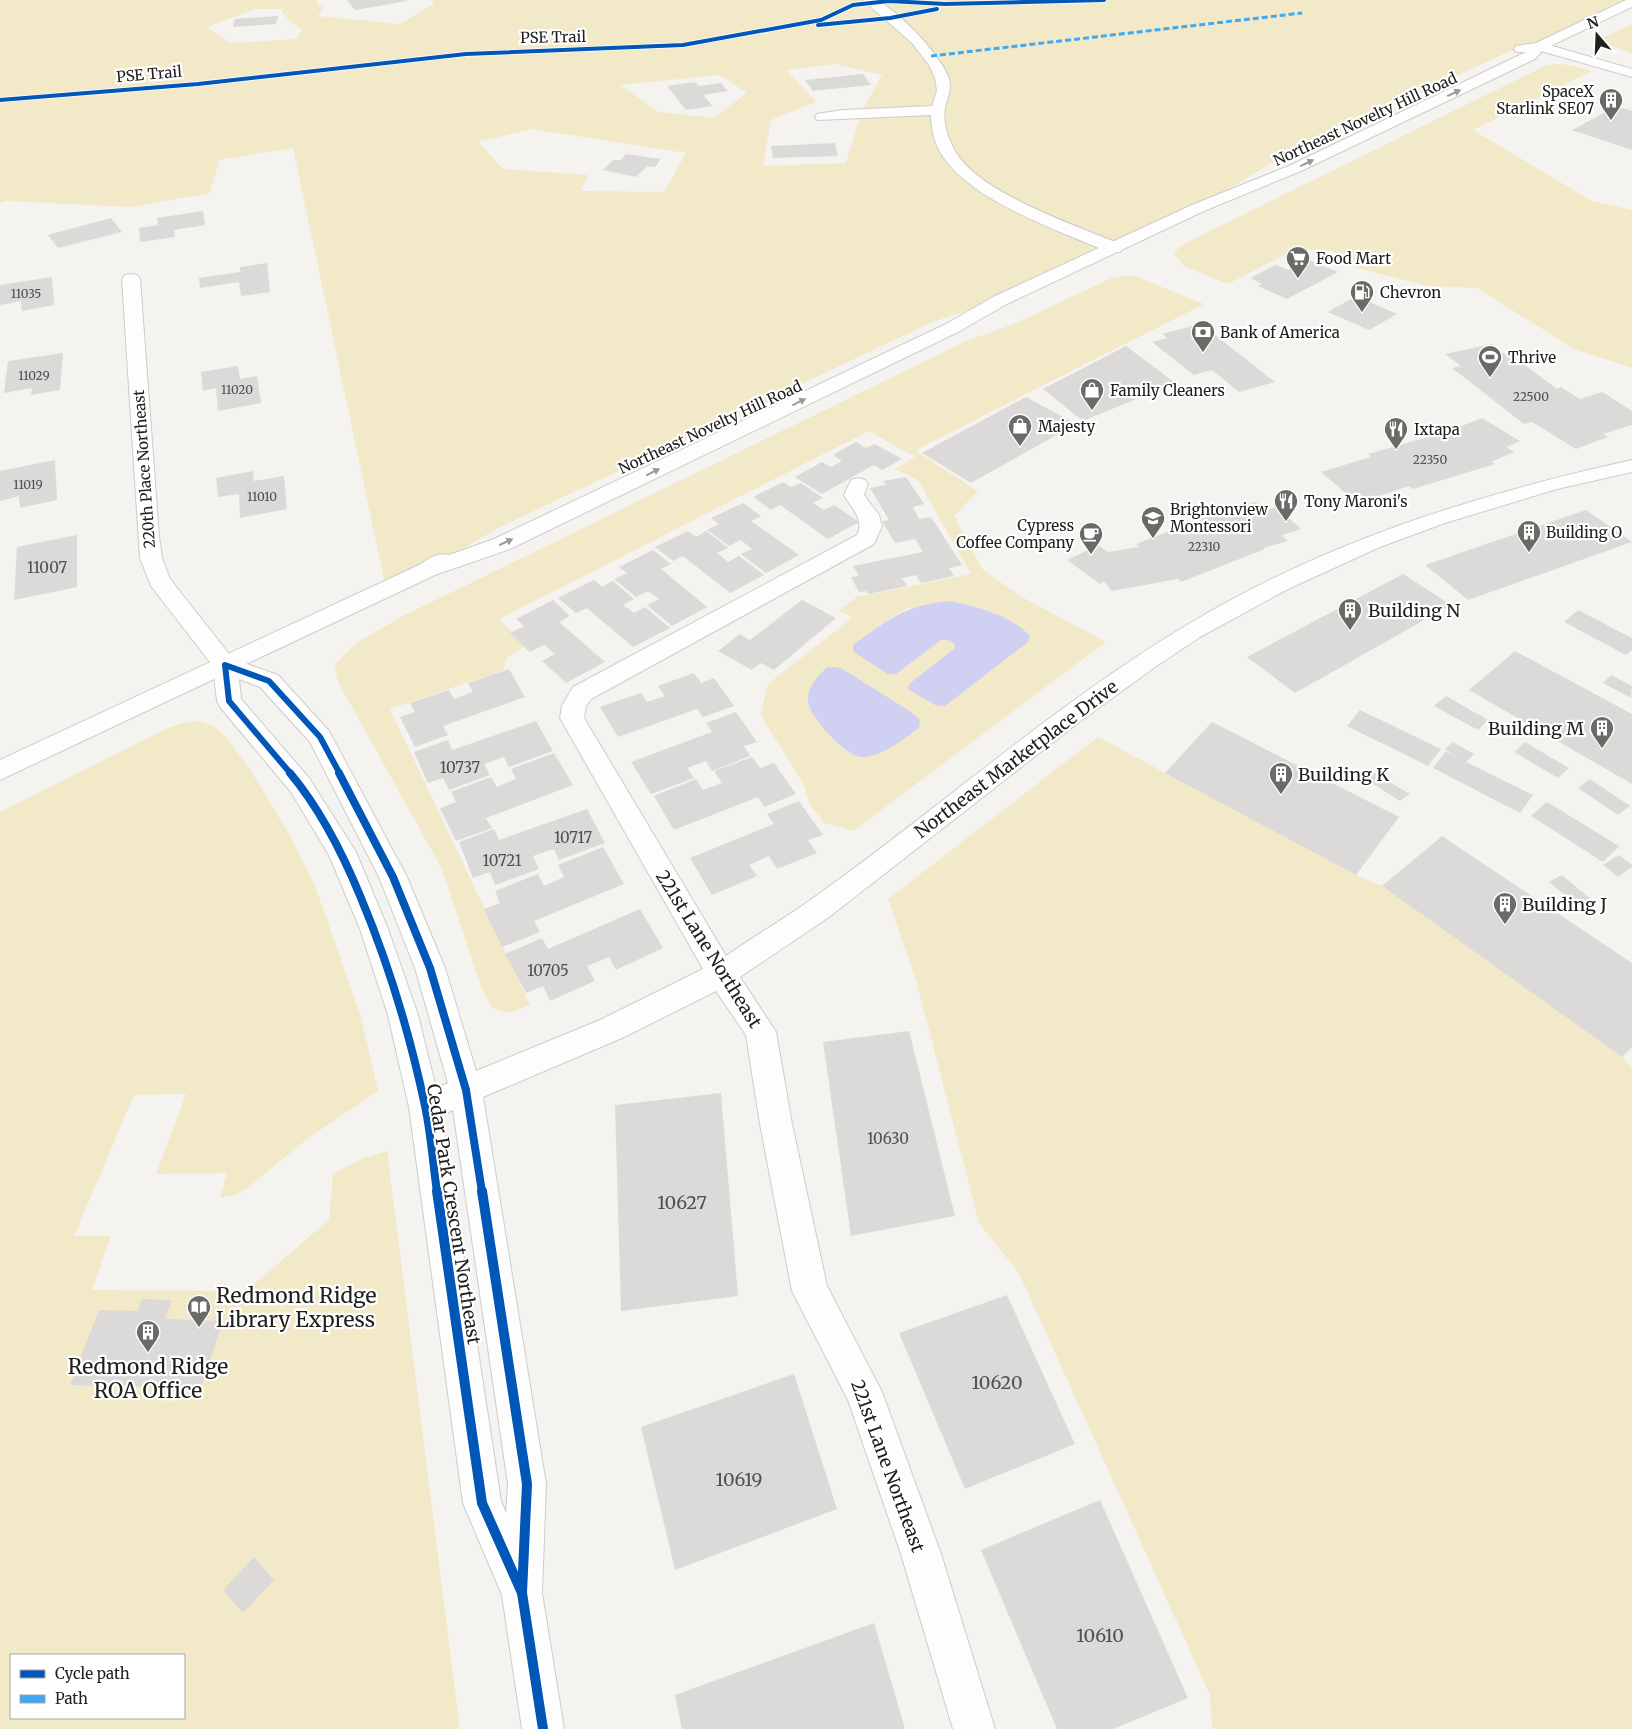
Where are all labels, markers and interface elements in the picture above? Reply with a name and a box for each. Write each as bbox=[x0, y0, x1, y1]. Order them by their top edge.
north arrow bbox=[1572, 10, 1622, 60]
text: N bbox=[1585, 12, 1601, 33]
street label: PSE Trail bbox=[520, 27, 586, 47]
street label: PSE Trail bbox=[115, 62, 183, 86]
street label: Northeast Novelty Hill Road bbox=[1270, 68, 1460, 170]
place label: SpaceX Starlink SE07 bbox=[1496, 82, 1594, 118]
building icon: SpaceX Starlink SE07 bbox=[1598, 87, 1624, 121]
one-way arrow bbox=[1447, 89, 1461, 97]
one-way arrow bbox=[1300, 158, 1315, 167]
supermarket icon: Food Mart bbox=[1285, 245, 1311, 279]
place label: Food Mart bbox=[1316, 249, 1391, 268]
fuel station icon: Chevron bbox=[1349, 279, 1375, 313]
place label: Chevron bbox=[1380, 283, 1441, 302]
house number: 11035 bbox=[11, 286, 41, 301]
bank icon: Bank of America bbox=[1190, 319, 1216, 353]
place label: Bank of America bbox=[1220, 323, 1340, 342]
sports icon: Thrive bbox=[1477, 344, 1503, 378]
place label: Thrive bbox=[1508, 348, 1556, 367]
house number: 11029 bbox=[18, 368, 50, 383]
street label: Northeast Novelty Hill Road bbox=[615, 376, 805, 478]
shop icon: Family Cleaners bbox=[1079, 377, 1105, 411]
place label: Family Cleaners bbox=[1110, 381, 1225, 400]
house number: 11020 bbox=[221, 382, 253, 397]
street label: 220th Place Northeast bbox=[129, 389, 159, 549]
house number: 22500 bbox=[1513, 389, 1549, 404]
one-way arrow bbox=[792, 397, 806, 405]
shop icon: Majesty bbox=[1007, 413, 1033, 447]
restaurant icon: Ixtapa bbox=[1383, 416, 1409, 450]
place label: Majesty bbox=[1038, 417, 1096, 436]
place label: Ixtapa bbox=[1414, 420, 1460, 439]
house number: 22350 bbox=[1413, 452, 1447, 467]
one-way arrow bbox=[645, 468, 660, 476]
house number: 11019 bbox=[13, 477, 43, 492]
restaurant icon: Tony Maroni's bbox=[1273, 488, 1299, 522]
house number: 11010 bbox=[247, 489, 277, 504]
place label: Tony Maroni's bbox=[1304, 492, 1408, 511]
place label: Brightonview Montessori bbox=[1170, 500, 1268, 536]
school or university icon: Brightonview Montessori bbox=[1140, 505, 1166, 539]
place label: Cypress Coffee Company bbox=[956, 516, 1074, 552]
building icon: Building O bbox=[1516, 519, 1542, 553]
cafe icon: Cypress Coffee Company bbox=[1078, 521, 1104, 555]
place label: Building O bbox=[1546, 523, 1622, 542]
one-way arrow bbox=[499, 537, 513, 545]
house number: 22310 bbox=[1188, 539, 1221, 554]
house number: 11007 bbox=[27, 558, 67, 577]
building icon: Building N bbox=[1337, 597, 1363, 631]
place label: Building N bbox=[1368, 599, 1460, 622]
street label: Northeast Marketplace Drive bbox=[910, 675, 1122, 843]
building icon: Building M bbox=[1589, 715, 1615, 749]
place label: Building M bbox=[1488, 717, 1584, 740]
house number: 10737 bbox=[440, 758, 481, 777]
building icon: Building K bbox=[1268, 761, 1294, 795]
place label: Building K bbox=[1298, 763, 1389, 786]
house number: 10717 bbox=[554, 828, 593, 847]
house number: 10721 bbox=[483, 851, 522, 870]
street label: 221st Lane Northeast bbox=[651, 866, 767, 1032]
building icon: Building J bbox=[1492, 891, 1518, 925]
place label: Building J bbox=[1522, 893, 1607, 916]
house number: 10705 bbox=[527, 961, 569, 980]
street label: Cedar Park Crescent Northeast bbox=[422, 1082, 486, 1346]
house number: 10630 bbox=[867, 1129, 909, 1148]
house number: 10627 bbox=[657, 1191, 707, 1214]
place label: Redmond Ridge Library Express bbox=[216, 1282, 377, 1333]
library icon: Redmond Ridge Library Express bbox=[186, 1294, 212, 1328]
building icon: Redmond Ridge ROA Office bbox=[135, 1319, 161, 1353]
place label: Redmond Ridge ROA Office bbox=[68, 1353, 228, 1404]
house number: 10620 bbox=[971, 1371, 1023, 1394]
street label: 221st Lane Northeast bbox=[846, 1377, 930, 1555]
house number: 10619 bbox=[716, 1468, 762, 1491]
house number: 10610 bbox=[1076, 1624, 1124, 1647]
legend bbox=[10, 1654, 185, 1719]
text: Cycle path bbox=[55, 1664, 130, 1683]
text: Path bbox=[55, 1689, 88, 1708]

